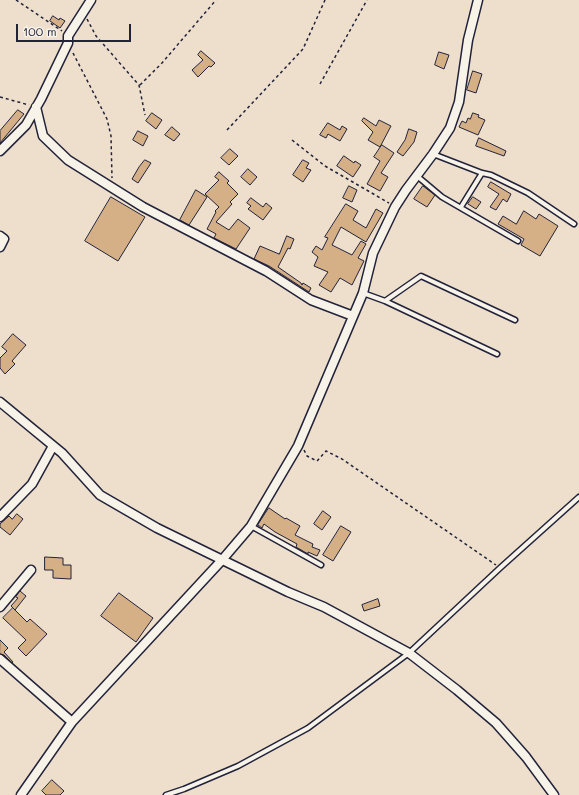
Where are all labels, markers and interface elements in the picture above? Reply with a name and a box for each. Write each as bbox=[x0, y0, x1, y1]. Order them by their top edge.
scale bar bbox=[18, 16, 133, 42]
text: 100 m bbox=[23, 23, 57, 39]

